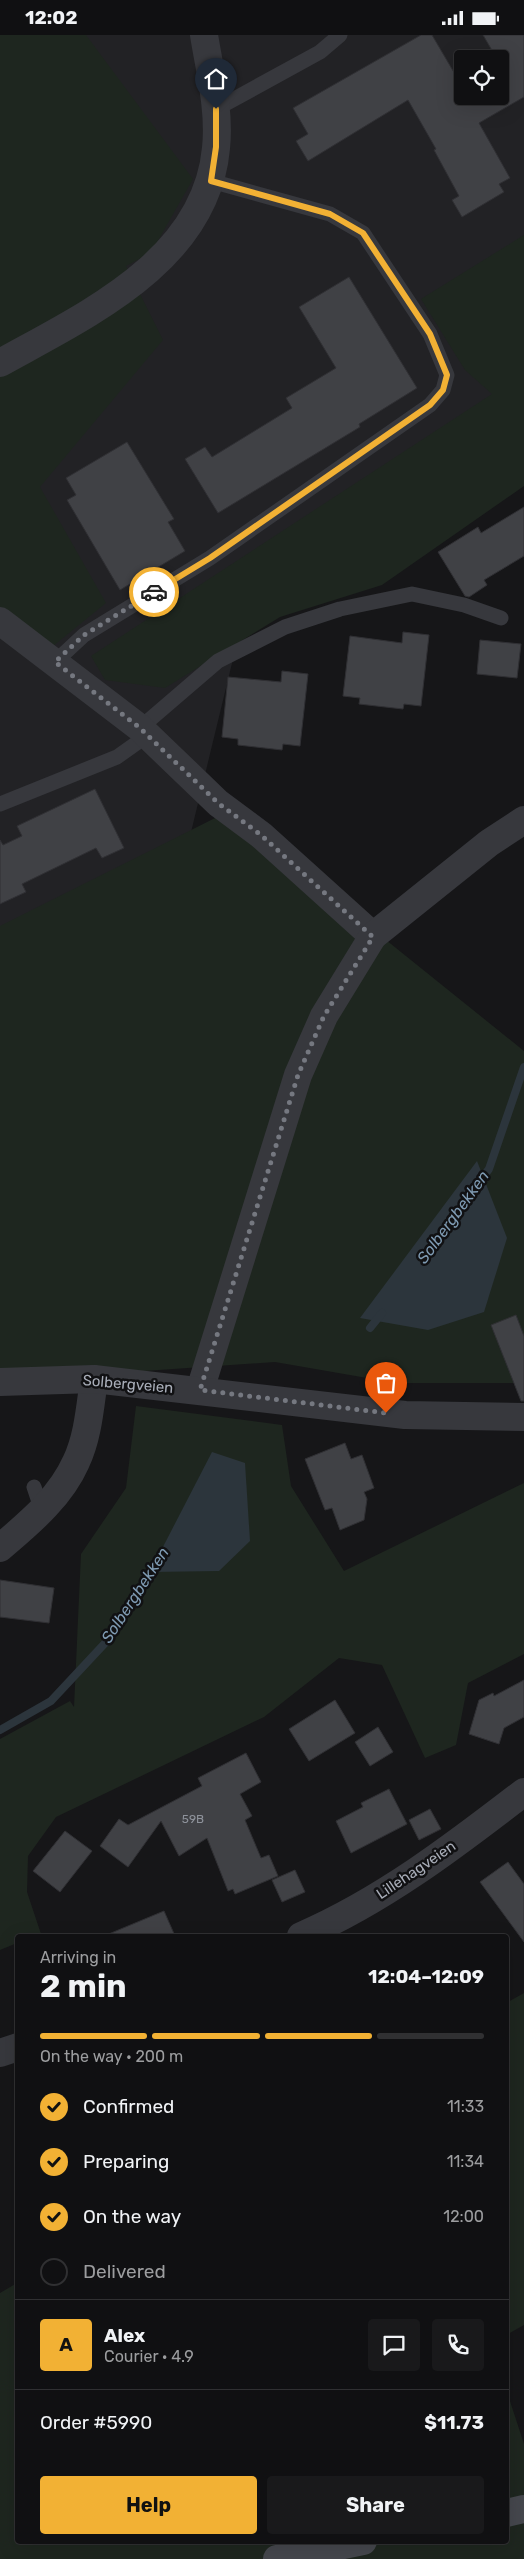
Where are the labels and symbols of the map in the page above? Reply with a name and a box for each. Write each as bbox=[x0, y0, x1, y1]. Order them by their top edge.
pin bbox=[195, 58, 237, 109]
courier bbox=[129, 567, 179, 617]
water label: Solbergbekken bbox=[413, 1167, 493, 1267]
pin bbox=[365, 1362, 407, 1413]
street label: Solbergveien bbox=[82, 1371, 174, 1397]
water label: Solbergbekken bbox=[97, 1544, 173, 1646]
house number: 59B bbox=[182, 1812, 204, 1826]
street label: Lillehagveien bbox=[373, 1837, 459, 1903]

